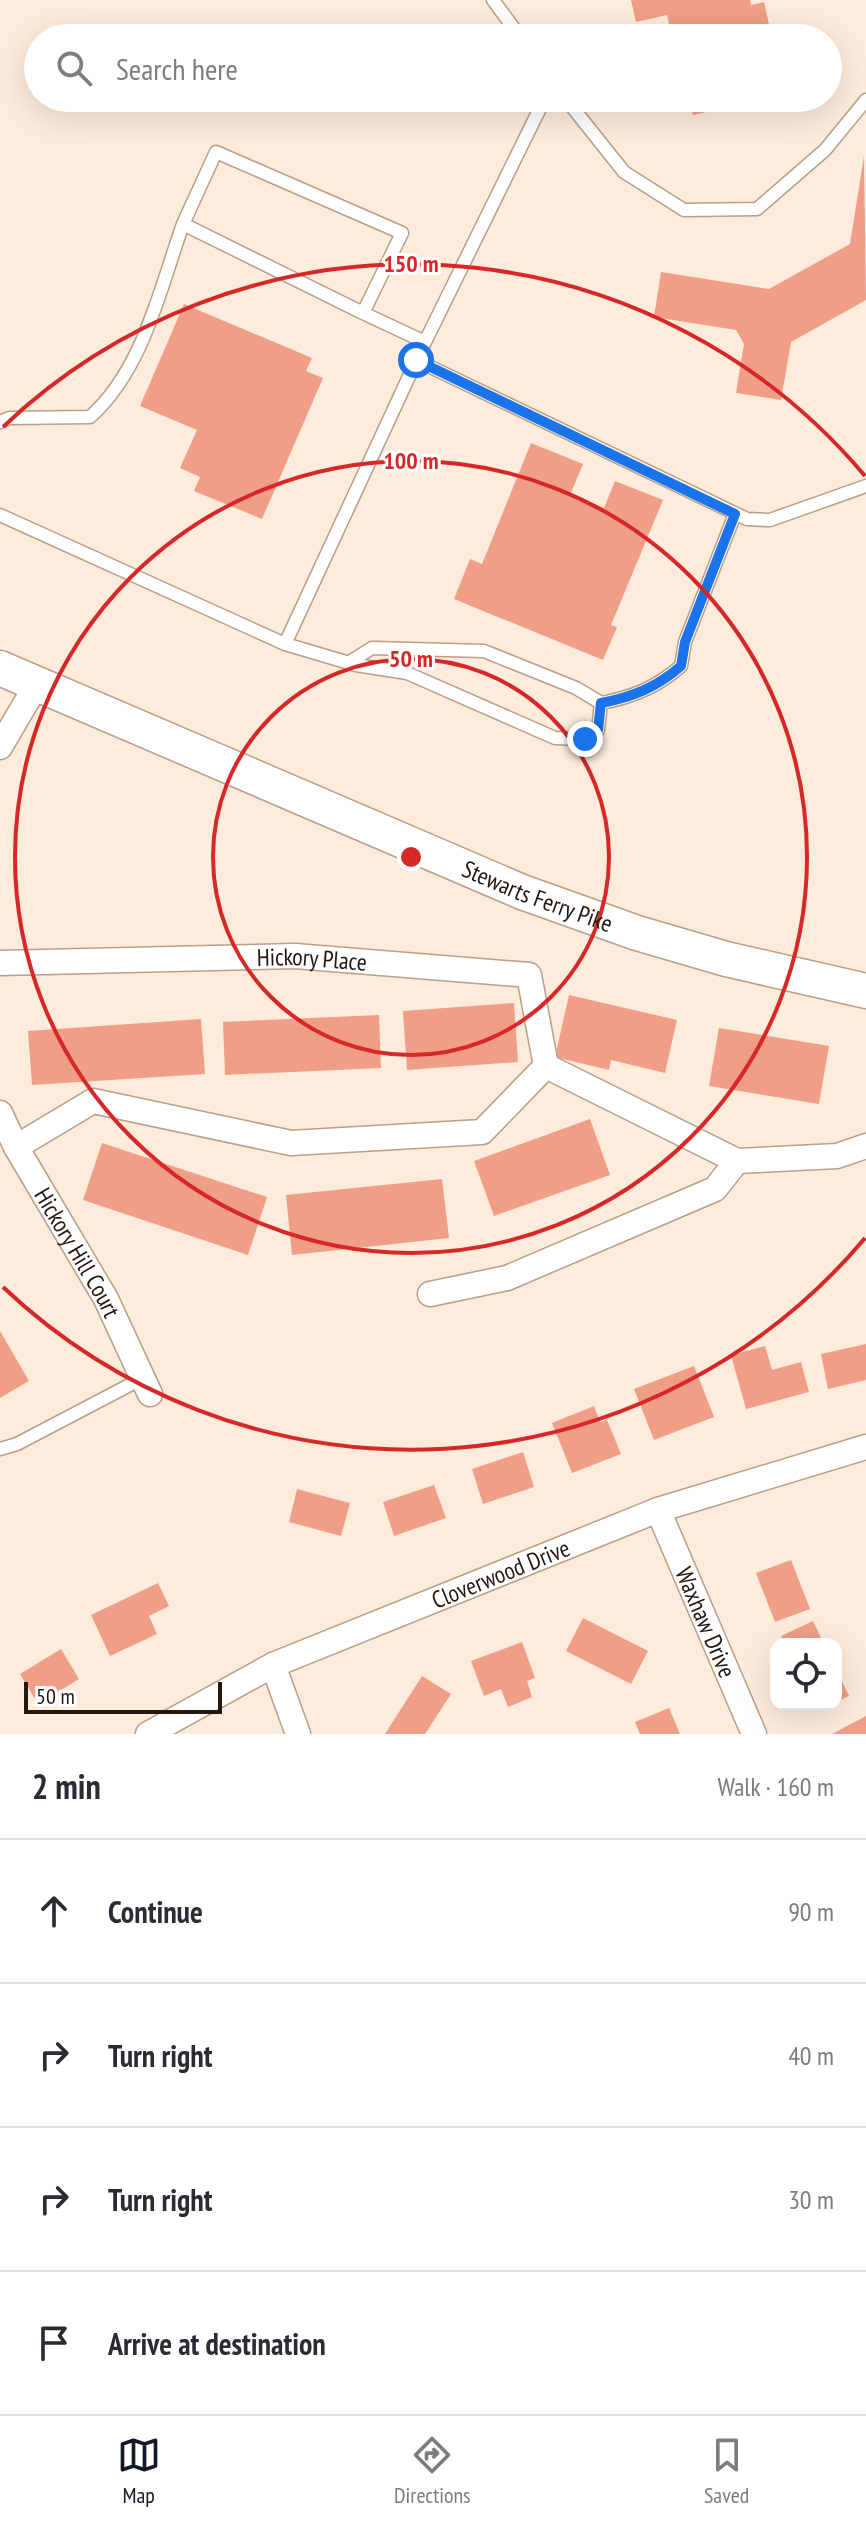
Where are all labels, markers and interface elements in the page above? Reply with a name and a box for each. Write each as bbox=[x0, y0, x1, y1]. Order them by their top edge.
search box bbox=[24, 24, 842, 112]
icon: search bbox=[52, 46, 96, 90]
text: Search here bbox=[116, 49, 238, 88]
text: 150 m bbox=[383, 248, 439, 279]
route start bbox=[398, 342, 434, 378]
text: 100 m bbox=[383, 445, 439, 476]
text: 50 m bbox=[389, 643, 433, 674]
route end bbox=[567, 721, 603, 757]
centre of rings bbox=[397, 843, 425, 871]
street label: Stewarts Ferry Pike bbox=[458, 853, 617, 939]
street label: Hickory Place bbox=[256, 940, 368, 977]
street label: Hickory Hill Court bbox=[28, 1182, 128, 1323]
street label: Cloverwood Drive bbox=[427, 1532, 574, 1615]
street label: Waxhaw Drive bbox=[669, 1562, 743, 1682]
map controls bbox=[770, 1638, 842, 1710]
button: locate bbox=[770, 1638, 842, 1710]
scale bar bbox=[24, 1678, 222, 1714]
text: 50 m bbox=[36, 1682, 75, 1710]
text: 2 min bbox=[32, 1764, 101, 1808]
text: Walk · 160 m bbox=[717, 1770, 834, 1803]
icon: ahead bbox=[32, 1889, 76, 1933]
text: Continue bbox=[108, 1892, 203, 1931]
text: 90 m bbox=[788, 1895, 834, 1928]
icon: right bbox=[32, 2033, 76, 2077]
text: Turn right bbox=[108, 2036, 212, 2075]
text: 40 m bbox=[788, 2039, 834, 2072]
icon: right bbox=[32, 2177, 76, 2221]
text: Turn right bbox=[108, 2180, 212, 2219]
text: 30 m bbox=[788, 2183, 834, 2216]
icon: arrive bbox=[32, 2321, 76, 2365]
text: Arrive at destination bbox=[108, 2324, 326, 2363]
tab: Map bbox=[117, 2433, 161, 2509]
tab: Directions bbox=[394, 2433, 471, 2509]
tab: Saved bbox=[704, 2433, 749, 2509]

